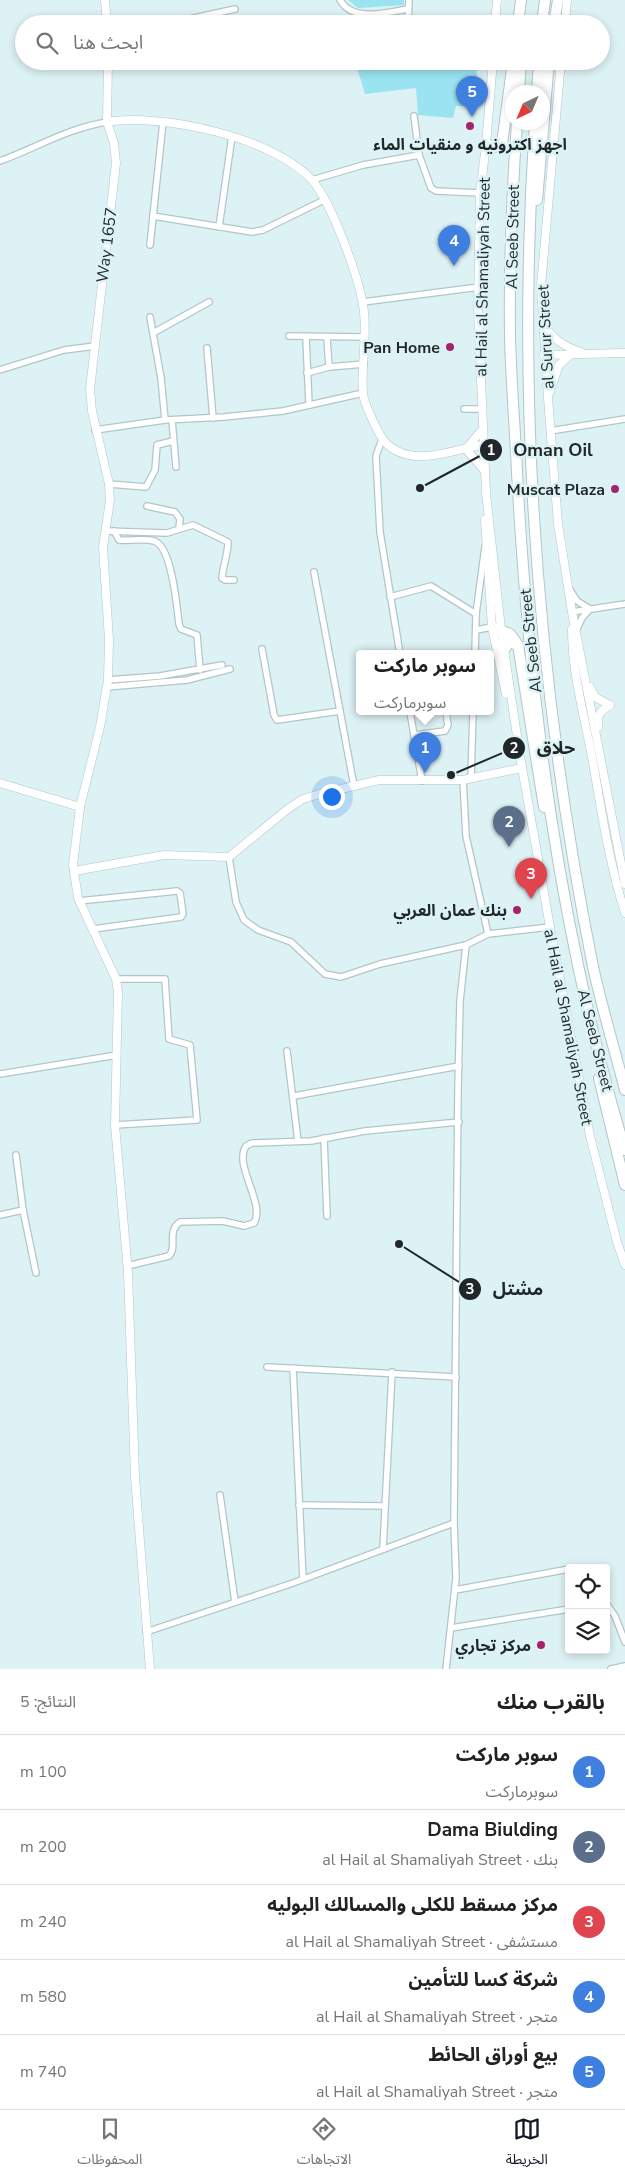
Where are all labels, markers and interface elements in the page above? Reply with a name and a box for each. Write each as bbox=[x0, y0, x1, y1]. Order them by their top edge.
search box bbox=[15, 15, 610, 70]
icon: search bbox=[33, 29, 61, 57]
text: ابحث هنا bbox=[73, 30, 143, 56]
pin: 5 bbox=[456, 76, 488, 117]
north arrow bbox=[505, 85, 550, 130]
marker: اجهز اكترونيه و منقيات الماء bbox=[464, 120, 476, 132]
place label: اجهز اكترونيه و منقيات الماء bbox=[373, 134, 567, 156]
street label: al Hail al Shamaliyah Street bbox=[470, 177, 496, 377]
street label: Al Seeb Street bbox=[501, 184, 525, 289]
street label: Way 1657 bbox=[91, 206, 123, 284]
pin: 4 bbox=[438, 225, 470, 266]
street label: al Surur Street bbox=[532, 284, 560, 390]
place label: Pan Home bbox=[363, 337, 440, 359]
marker: Pan Home bbox=[444, 341, 456, 353]
callout: Oman Oil bbox=[478, 434, 603, 467]
text: Oman Oil bbox=[513, 438, 593, 462]
text: 1 bbox=[486, 440, 496, 460]
place label: Muscat Plaza bbox=[507, 479, 605, 501]
marker: Muscat Plaza bbox=[609, 483, 621, 495]
street label: Al Seeb Street bbox=[515, 587, 547, 694]
popup bbox=[356, 650, 494, 715]
text: سوبر ماركت bbox=[374, 653, 476, 679]
text: سوبرماركت bbox=[374, 692, 446, 714]
callout: حلاق bbox=[502, 731, 585, 764]
pin: 1 bbox=[409, 732, 441, 773]
text: حلاق bbox=[537, 736, 575, 760]
text: 2 bbox=[509, 738, 519, 758]
your location bbox=[319, 784, 345, 810]
pin: 2 bbox=[493, 806, 525, 847]
pin: 3 bbox=[515, 858, 547, 899]
place label: بنك عمان العربي bbox=[393, 900, 507, 924]
marker: بنك عمان العربي bbox=[511, 904, 523, 916]
street label: al Hail al Shamaliyah Street bbox=[538, 927, 598, 1127]
street label: Al Seeb Street bbox=[572, 987, 618, 1094]
callout: مشتل bbox=[457, 1272, 553, 1305]
text: مشتل bbox=[493, 1277, 543, 1301]
text: 3 bbox=[465, 1279, 475, 1299]
map controls bbox=[565, 1564, 610, 1654]
button: locate bbox=[565, 1564, 610, 1609]
button: layers bbox=[565, 1609, 610, 1654]
place label: مركز تجاري bbox=[455, 1635, 531, 1659]
marker: مركز تجاري bbox=[535, 1639, 547, 1651]
text: بالقرب منك bbox=[497, 1688, 605, 1716]
text: النتائج: 5 bbox=[20, 1691, 76, 1713]
text: سوبر ماركت bbox=[456, 1742, 558, 1768]
text: 100 m bbox=[20, 1761, 67, 1783]
text: 1 bbox=[584, 1761, 594, 1783]
text: سوبرماركت bbox=[486, 1781, 558, 1803]
text: Dama Biulding bbox=[427, 1817, 558, 1843]
text: 200 m bbox=[20, 1836, 67, 1858]
text: 2 bbox=[584, 1836, 594, 1858]
text: بنك · al Hail al Shamaliyah Street bbox=[322, 1849, 558, 1871]
text: مركز مسقط للكلى والمسالك البوليه bbox=[267, 1892, 558, 1918]
text: 240 m bbox=[20, 1911, 67, 1933]
text: 3 bbox=[584, 1911, 594, 1933]
text: مستشفى · al Hail al Shamaliyah Street bbox=[286, 1931, 558, 1953]
text: شركة كسا للتأمين bbox=[409, 1967, 558, 1993]
text: 580 m bbox=[20, 1986, 67, 2008]
text: 4 bbox=[584, 1986, 594, 2008]
text: متجر · al Hail al Shamaliyah Street bbox=[316, 2006, 558, 2028]
text: بيع أوراق الحائط bbox=[429, 2042, 558, 2068]
text: 740 m bbox=[20, 2061, 67, 2083]
text: 5 bbox=[584, 2061, 594, 2083]
text: متجر · al Hail al Shamaliyah Street bbox=[316, 2081, 558, 2103]
tab: المحفوظات bbox=[77, 2115, 142, 2174]
tab: الاتجاهات bbox=[297, 2115, 351, 2174]
tab: الخريطة bbox=[506, 2115, 548, 2174]

